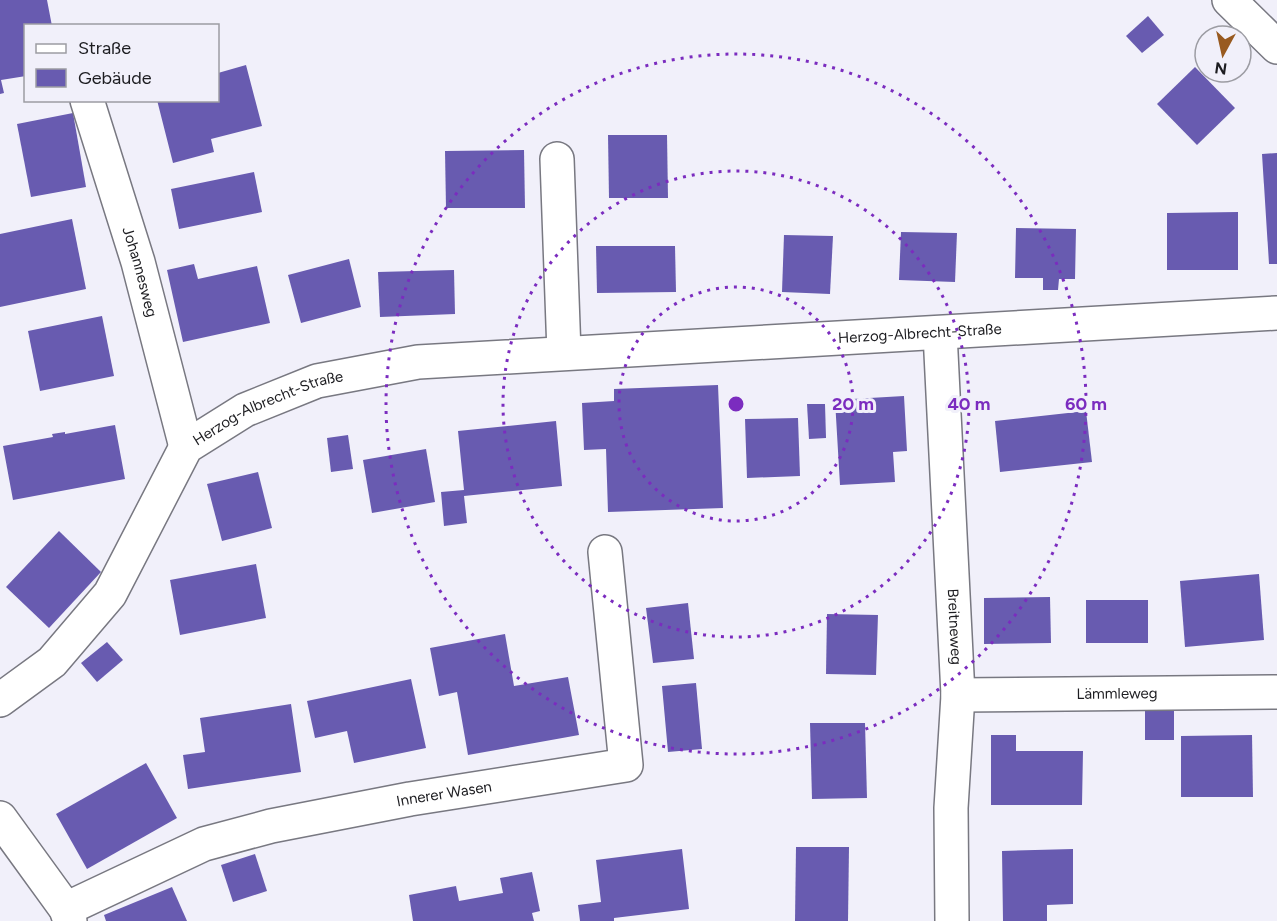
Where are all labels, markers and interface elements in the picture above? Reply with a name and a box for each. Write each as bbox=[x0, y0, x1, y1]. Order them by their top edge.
legend bbox=[24, 24, 219, 102]
north arrow bbox=[1193, 24, 1253, 84]
text: Straße bbox=[78, 37, 131, 59]
text: N bbox=[1214, 58, 1228, 79]
text: Gebäude bbox=[78, 67, 152, 89]
street label: Johannesweg bbox=[118, 225, 161, 319]
street label: Herzog-Albrecht-Straße bbox=[838, 320, 1002, 347]
street label: Herzog-Albrecht-Straße bbox=[189, 367, 345, 449]
text: 20 m bbox=[832, 393, 874, 415]
text: 40 m bbox=[947, 393, 991, 415]
text: 60 m bbox=[1065, 393, 1107, 415]
centre of rings bbox=[726, 394, 746, 414]
street label: Breitneweg bbox=[944, 588, 965, 665]
street label: Lämmleweg bbox=[1076, 684, 1158, 703]
street label: Innerer Wasen bbox=[395, 777, 493, 810]

